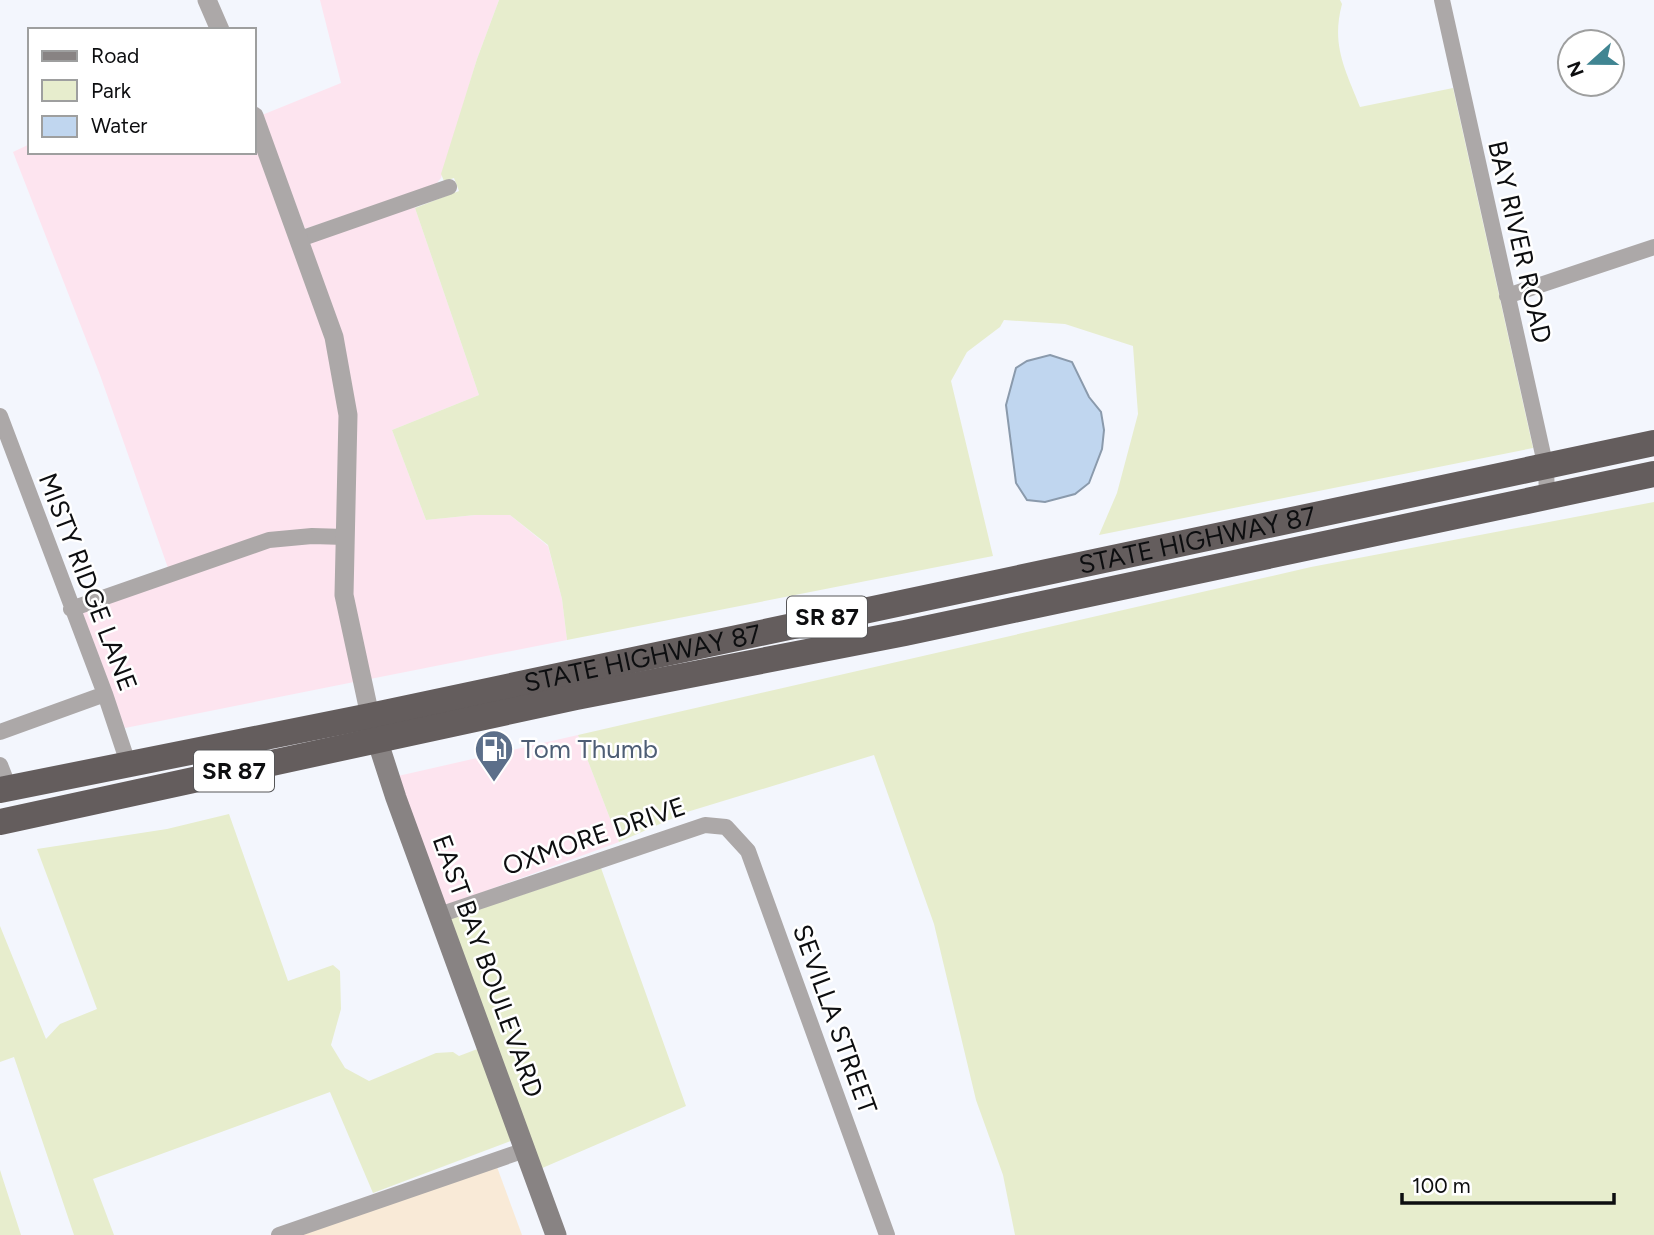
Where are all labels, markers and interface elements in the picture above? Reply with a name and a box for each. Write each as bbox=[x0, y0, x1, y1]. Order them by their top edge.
legend bbox=[28, 28, 256, 154]
north arrow bbox=[1556, 28, 1626, 98]
text: Road bbox=[91, 43, 139, 68]
text: N bbox=[1562, 58, 1589, 80]
text: Park bbox=[91, 78, 132, 103]
text: Water bbox=[91, 113, 147, 138]
street label: BAY RIVER ROAD bbox=[1481, 138, 1559, 346]
street label: MISTY RIDGE LANE bbox=[32, 468, 144, 696]
street label: STATE HIGHWAY 87 bbox=[1076, 499, 1319, 581]
road number: SR 87 bbox=[787, 596, 867, 638]
street label: STATE HIGHWAY 87 bbox=[521, 617, 764, 699]
fuel station icon: Tom Thumb bbox=[473, 728, 515, 783]
place label: Tom Thumb bbox=[521, 733, 658, 765]
road number: SR 87 bbox=[194, 750, 274, 792]
street label: OXMORE DRIVE bbox=[498, 790, 690, 882]
street label: EAST BAY BOULEVARD bbox=[426, 830, 550, 1102]
street label: SEVILLA STREET bbox=[786, 920, 884, 1119]
scale bar bbox=[1402, 1162, 1614, 1206]
text: 100 m bbox=[1412, 1173, 1471, 1198]

